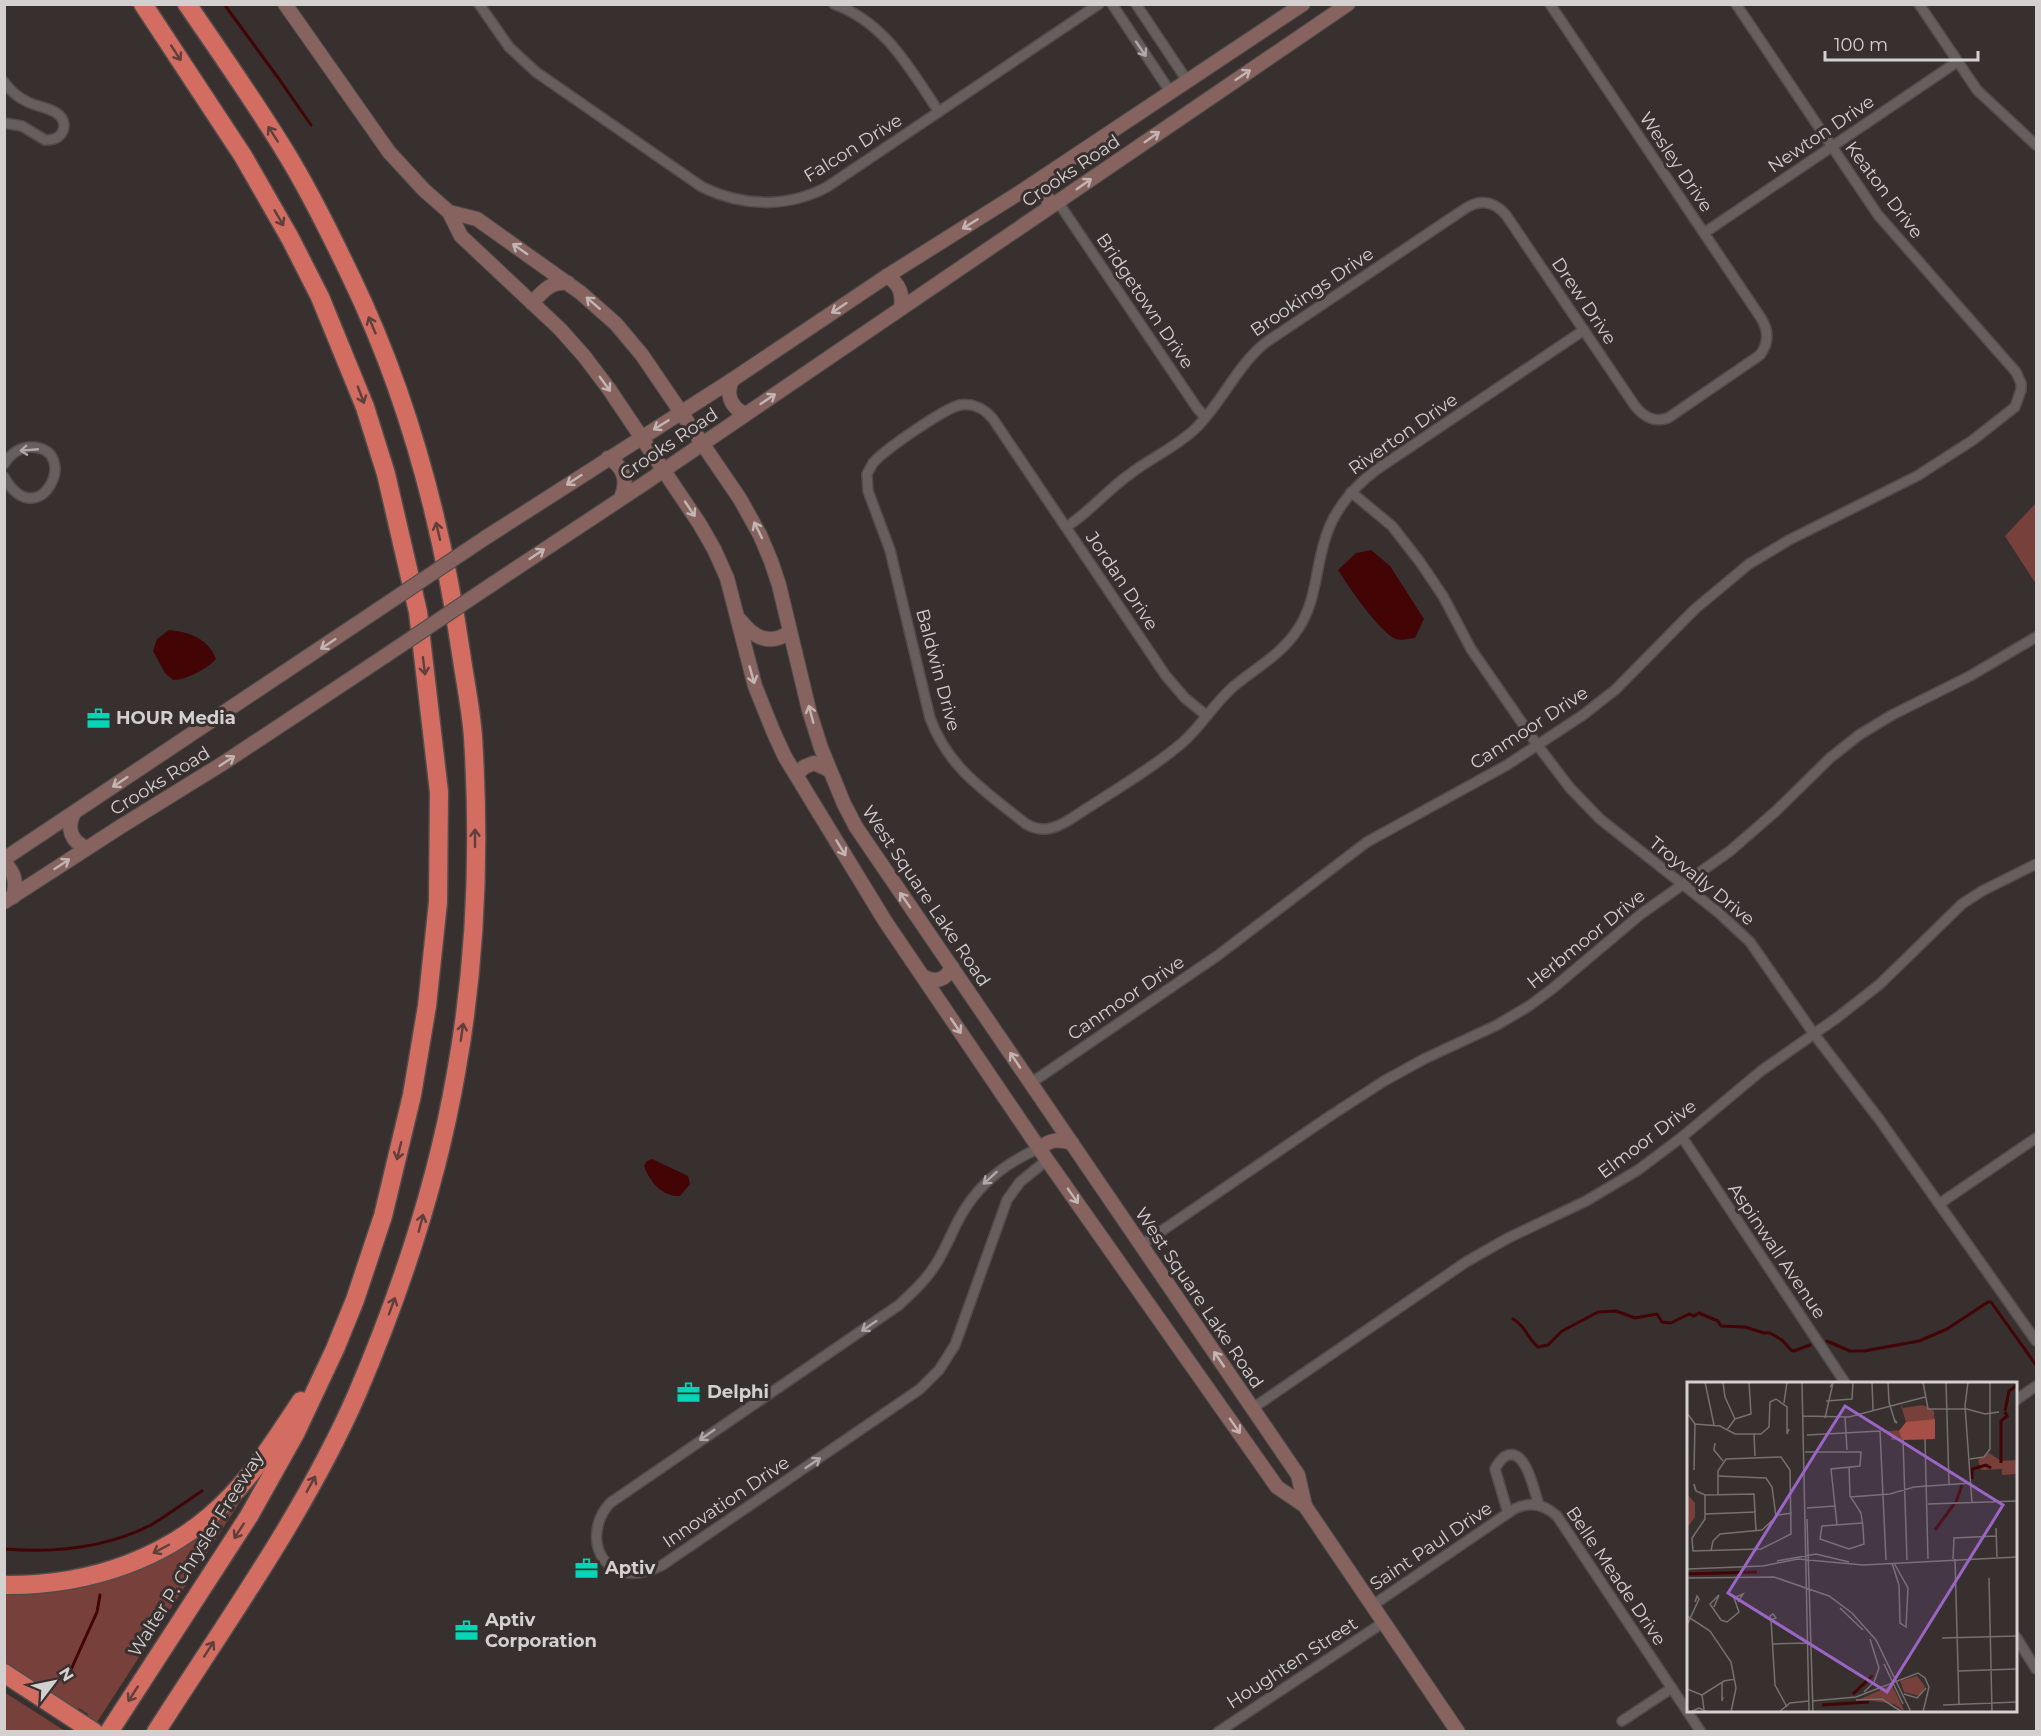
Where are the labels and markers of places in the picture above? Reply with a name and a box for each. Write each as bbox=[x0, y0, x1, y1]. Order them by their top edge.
office icon: HOUR Media bbox=[85, 705, 111, 731]
place label: HOUR Media bbox=[116, 707, 236, 729]
office icon: Delphi bbox=[676, 1379, 702, 1405]
place label: Delphi bbox=[707, 1381, 769, 1403]
office icon: Aptiv bbox=[574, 1555, 600, 1581]
place label: Aptiv bbox=[604, 1557, 655, 1579]
place label: Aptiv Corporation bbox=[484, 1609, 597, 1652]
office icon: Aptiv Corporation bbox=[454, 1617, 480, 1643]

